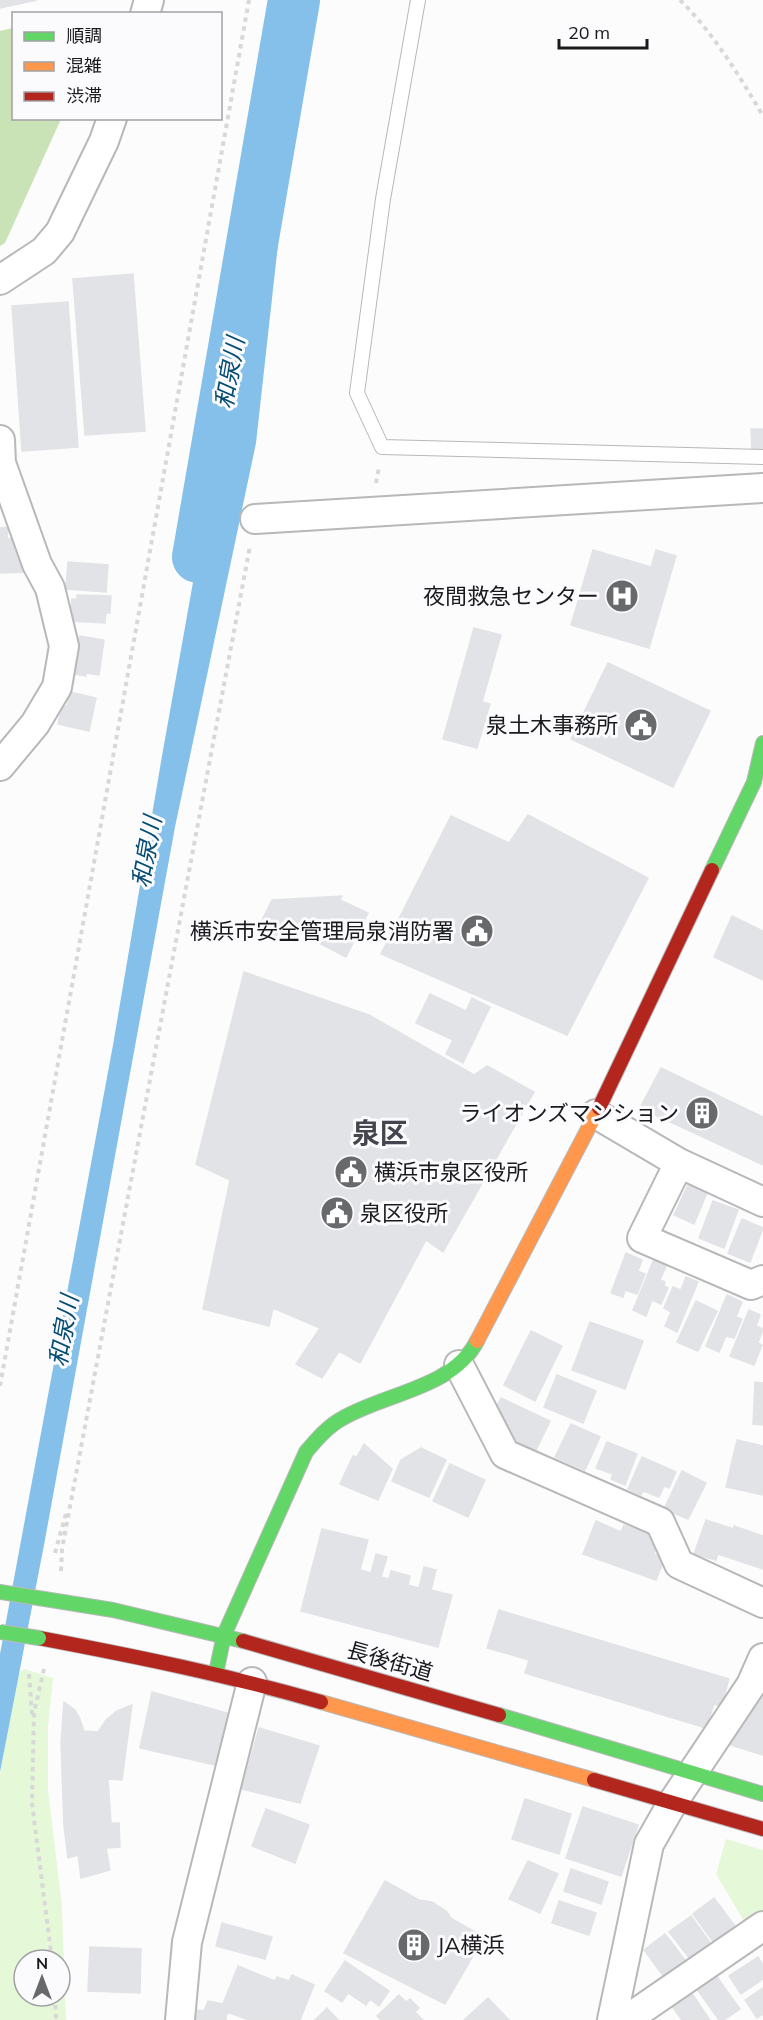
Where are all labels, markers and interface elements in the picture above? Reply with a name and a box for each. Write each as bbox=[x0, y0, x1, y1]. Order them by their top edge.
legend bbox=[12, 12, 222, 120]
scale bar bbox=[559, 12, 648, 50]
text: 20 m bbox=[568, 21, 610, 44]
text: 順調 bbox=[66, 24, 102, 47]
text: 混雑 bbox=[66, 54, 102, 77]
text: 渋滞 bbox=[66, 84, 102, 107]
water label: 和泉川 bbox=[208, 332, 251, 411]
hospital icon: 夜間救急センター bbox=[604, 578, 640, 614]
place label: 夜間救急センター bbox=[423, 582, 599, 610]
public building icon: 泉土木事務所 bbox=[623, 707, 659, 743]
place label: 泉土木事務所 bbox=[486, 711, 618, 739]
water label: 和泉川 bbox=[125, 811, 168, 890]
public building icon: 横浜市安全管理局泉消防署 bbox=[459, 913, 495, 949]
place label: 横浜市安全管理局泉消防署 bbox=[190, 917, 454, 945]
building icon: ライオンズマンション bbox=[684, 1095, 720, 1131]
place label: ライオンズマンション bbox=[459, 1099, 679, 1127]
district label: 泉区 bbox=[352, 1115, 408, 1150]
public building icon: 横浜市泉区役所 bbox=[333, 1154, 369, 1190]
place label: 横浜市泉区役所 bbox=[374, 1158, 528, 1186]
public building icon: 泉区役所 bbox=[319, 1195, 355, 1231]
place label: 泉区役所 bbox=[360, 1199, 448, 1227]
water label: 和泉川 bbox=[42, 1290, 85, 1369]
street label: 長後街道 bbox=[344, 1635, 436, 1687]
building icon: JA横浜 bbox=[396, 1927, 432, 1963]
place label: JA横浜 bbox=[437, 1931, 504, 1959]
north arrow bbox=[12, 1948, 72, 2008]
text: N bbox=[36, 1953, 48, 1973]

